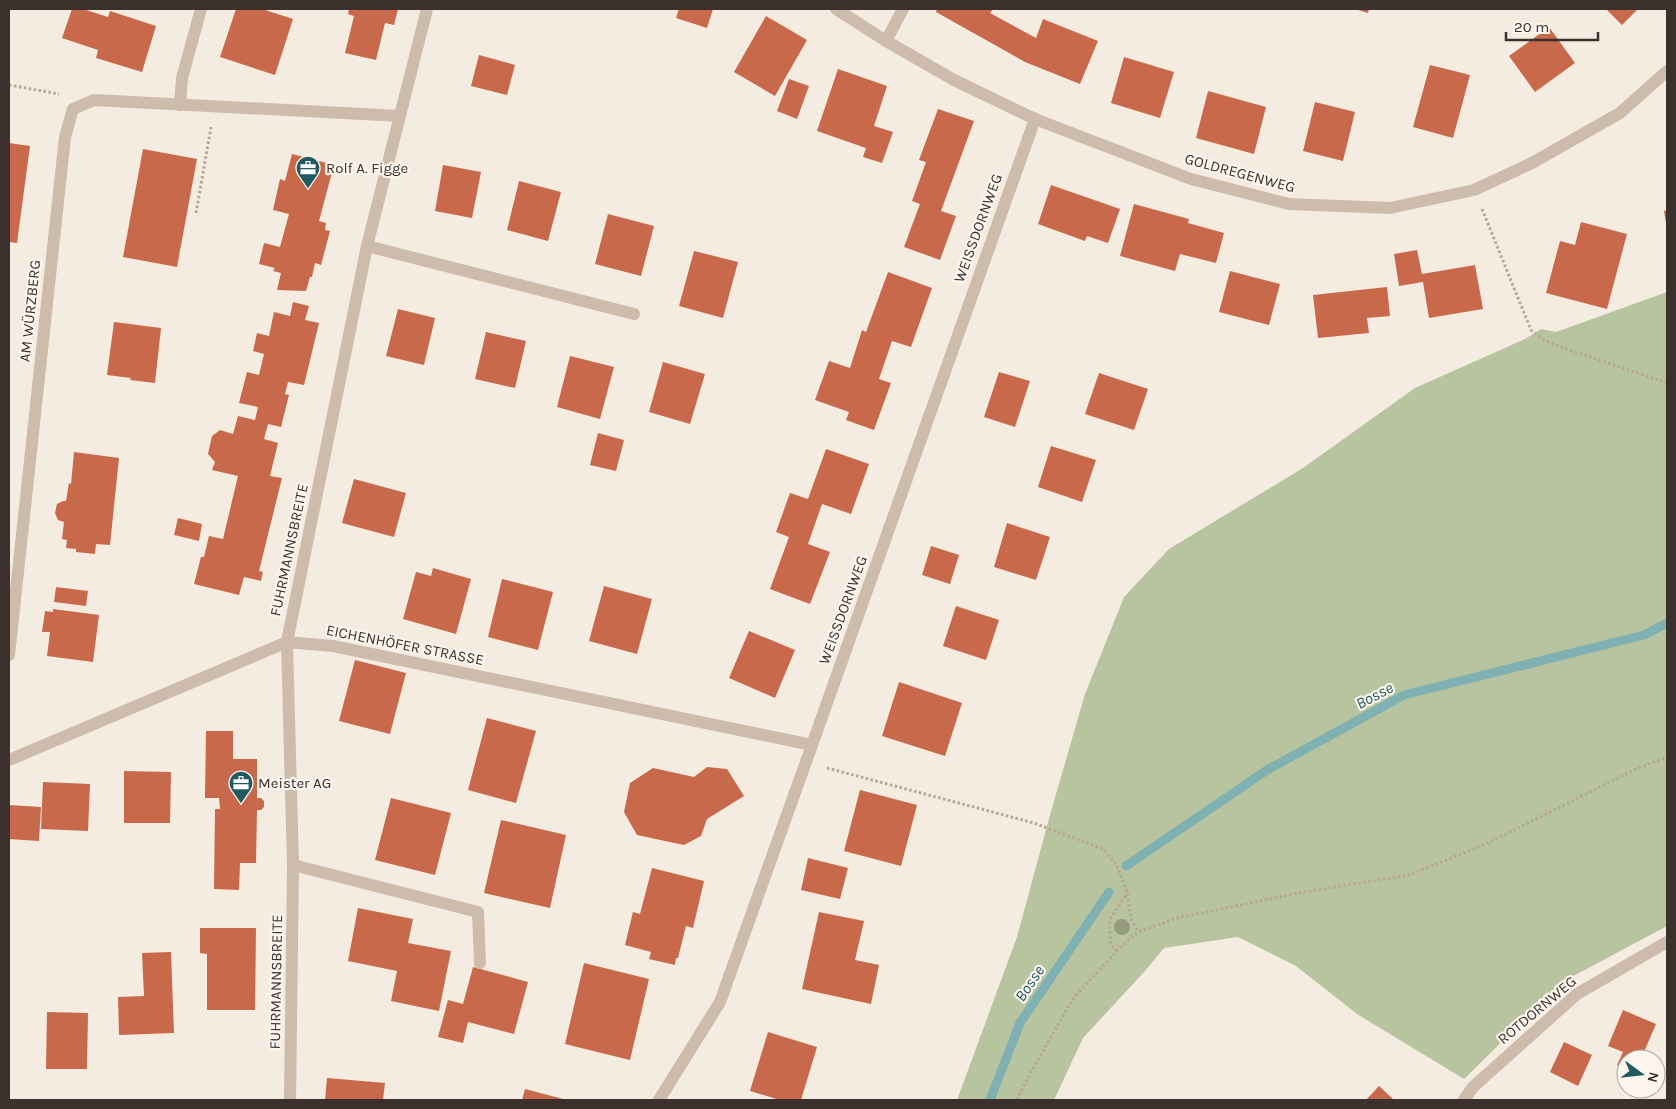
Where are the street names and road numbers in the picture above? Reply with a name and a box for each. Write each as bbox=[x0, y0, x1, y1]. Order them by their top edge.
street label: GOLDREGENWEG bbox=[1183, 150, 1297, 196]
street label: WEISSDORNWEG bbox=[950, 171, 1006, 285]
street label: AM WÜRZBERG bbox=[16, 259, 44, 363]
street label: FUHRMANNSBREITE bbox=[266, 482, 312, 618]
street label: WEISSDORNWEG bbox=[815, 553, 871, 667]
street label: EICHENHÖFER STRASSE bbox=[325, 621, 485, 669]
street label: FUHRMANNSBREITE bbox=[266, 914, 286, 1050]
street label: ROTDORNWEG bbox=[1494, 972, 1580, 1048]

